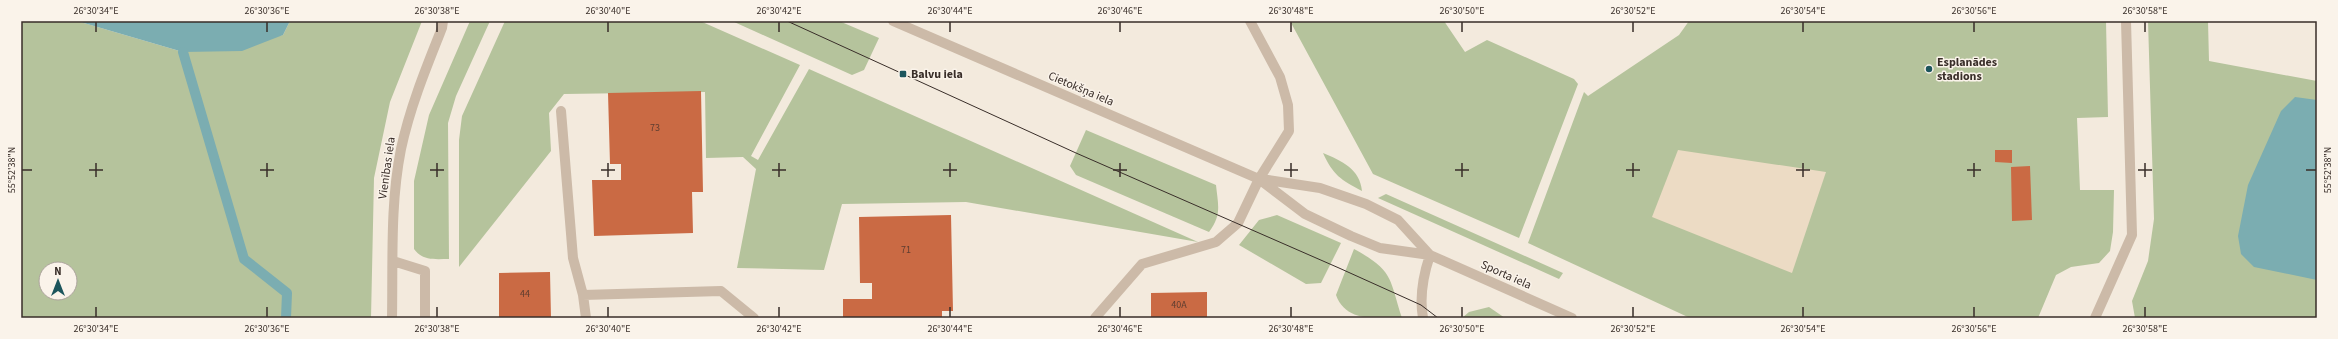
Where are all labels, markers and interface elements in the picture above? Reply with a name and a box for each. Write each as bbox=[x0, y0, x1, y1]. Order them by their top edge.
text: 26°30'34"E bbox=[73, 4, 119, 18]
text: 26°30'36"E bbox=[244, 4, 290, 18]
text: 26°30'38"E bbox=[414, 4, 460, 18]
text: 26°30'40"E bbox=[585, 4, 631, 18]
text: 26°30'42"E bbox=[756, 4, 802, 18]
text: 26°30'44"E bbox=[927, 4, 973, 18]
text: 26°30'46"E bbox=[1097, 4, 1143, 18]
text: 26°30'48"E bbox=[1268, 4, 1314, 18]
text: 26°30'50"E bbox=[1439, 4, 1485, 18]
text: 26°30'52"E bbox=[1610, 4, 1656, 18]
text: 26°30'54"E bbox=[1780, 4, 1826, 18]
text: 26°30'56"E bbox=[1951, 4, 1997, 18]
text: 26°30'58"E bbox=[2122, 4, 2168, 18]
place label: Esplanādes stadions bbox=[1937, 54, 1997, 85]
marker: Esplanādes stadions bbox=[1924, 64, 1934, 74]
place label: Balvu iela bbox=[911, 66, 963, 83]
street label: Cietokšņa iela bbox=[1045, 67, 1117, 111]
marker: Balvu iela bbox=[898, 69, 908, 79]
house number: 73 bbox=[650, 121, 660, 135]
street label: Vienības iela bbox=[374, 136, 400, 200]
text: 55°52'38"N bbox=[5, 147, 19, 193]
text: 55°52'38"N bbox=[2321, 147, 2335, 193]
house number: 71 bbox=[901, 243, 911, 257]
street label: Sporta iela bbox=[1478, 256, 1534, 294]
north arrow bbox=[38, 261, 78, 301]
text: N bbox=[54, 264, 62, 279]
house number: 44 bbox=[520, 287, 530, 301]
house number: 40A bbox=[1171, 298, 1187, 312]
text: 26°30'34"E bbox=[73, 322, 119, 336]
text: 26°30'36"E bbox=[244, 322, 290, 336]
text: 26°30'38"E bbox=[414, 322, 460, 336]
text: 26°30'40"E bbox=[585, 322, 631, 336]
text: 26°30'42"E bbox=[756, 322, 802, 336]
text: 26°30'44"E bbox=[927, 322, 973, 336]
text: 26°30'46"E bbox=[1097, 322, 1143, 336]
text: 26°30'48"E bbox=[1268, 322, 1314, 336]
text: 26°30'50"E bbox=[1439, 322, 1485, 336]
text: 26°30'52"E bbox=[1610, 322, 1656, 336]
text: 26°30'54"E bbox=[1780, 322, 1826, 336]
text: 26°30'56"E bbox=[1951, 322, 1997, 336]
text: 26°30'58"E bbox=[2122, 322, 2168, 336]

